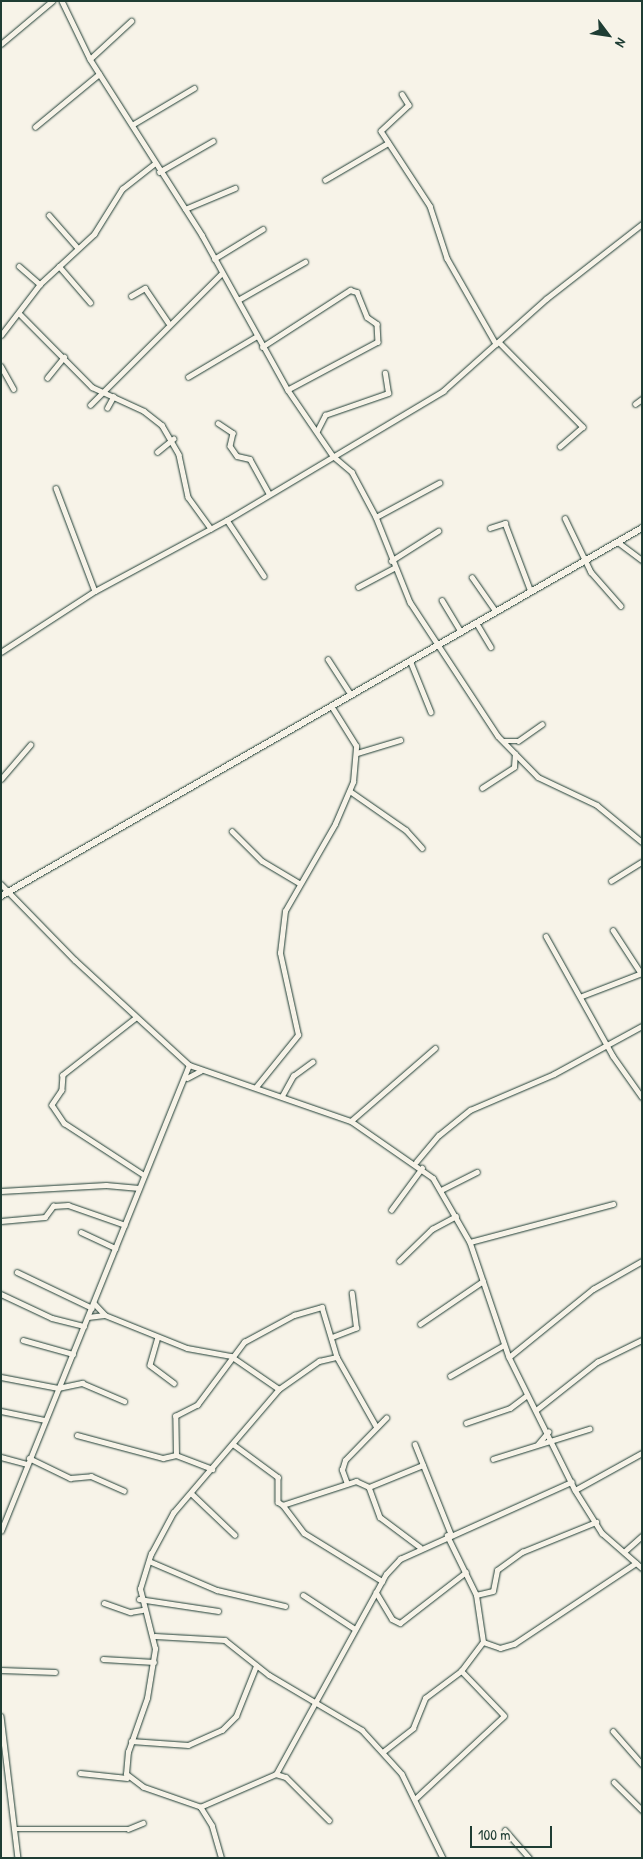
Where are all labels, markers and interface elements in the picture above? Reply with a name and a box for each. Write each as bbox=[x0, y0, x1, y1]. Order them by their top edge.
north arrow bbox=[583, 10, 633, 60]
text: N bbox=[611, 35, 631, 51]
scale bar bbox=[473, 1816, 556, 1848]
text: 100 m bbox=[478, 1824, 511, 1845]

